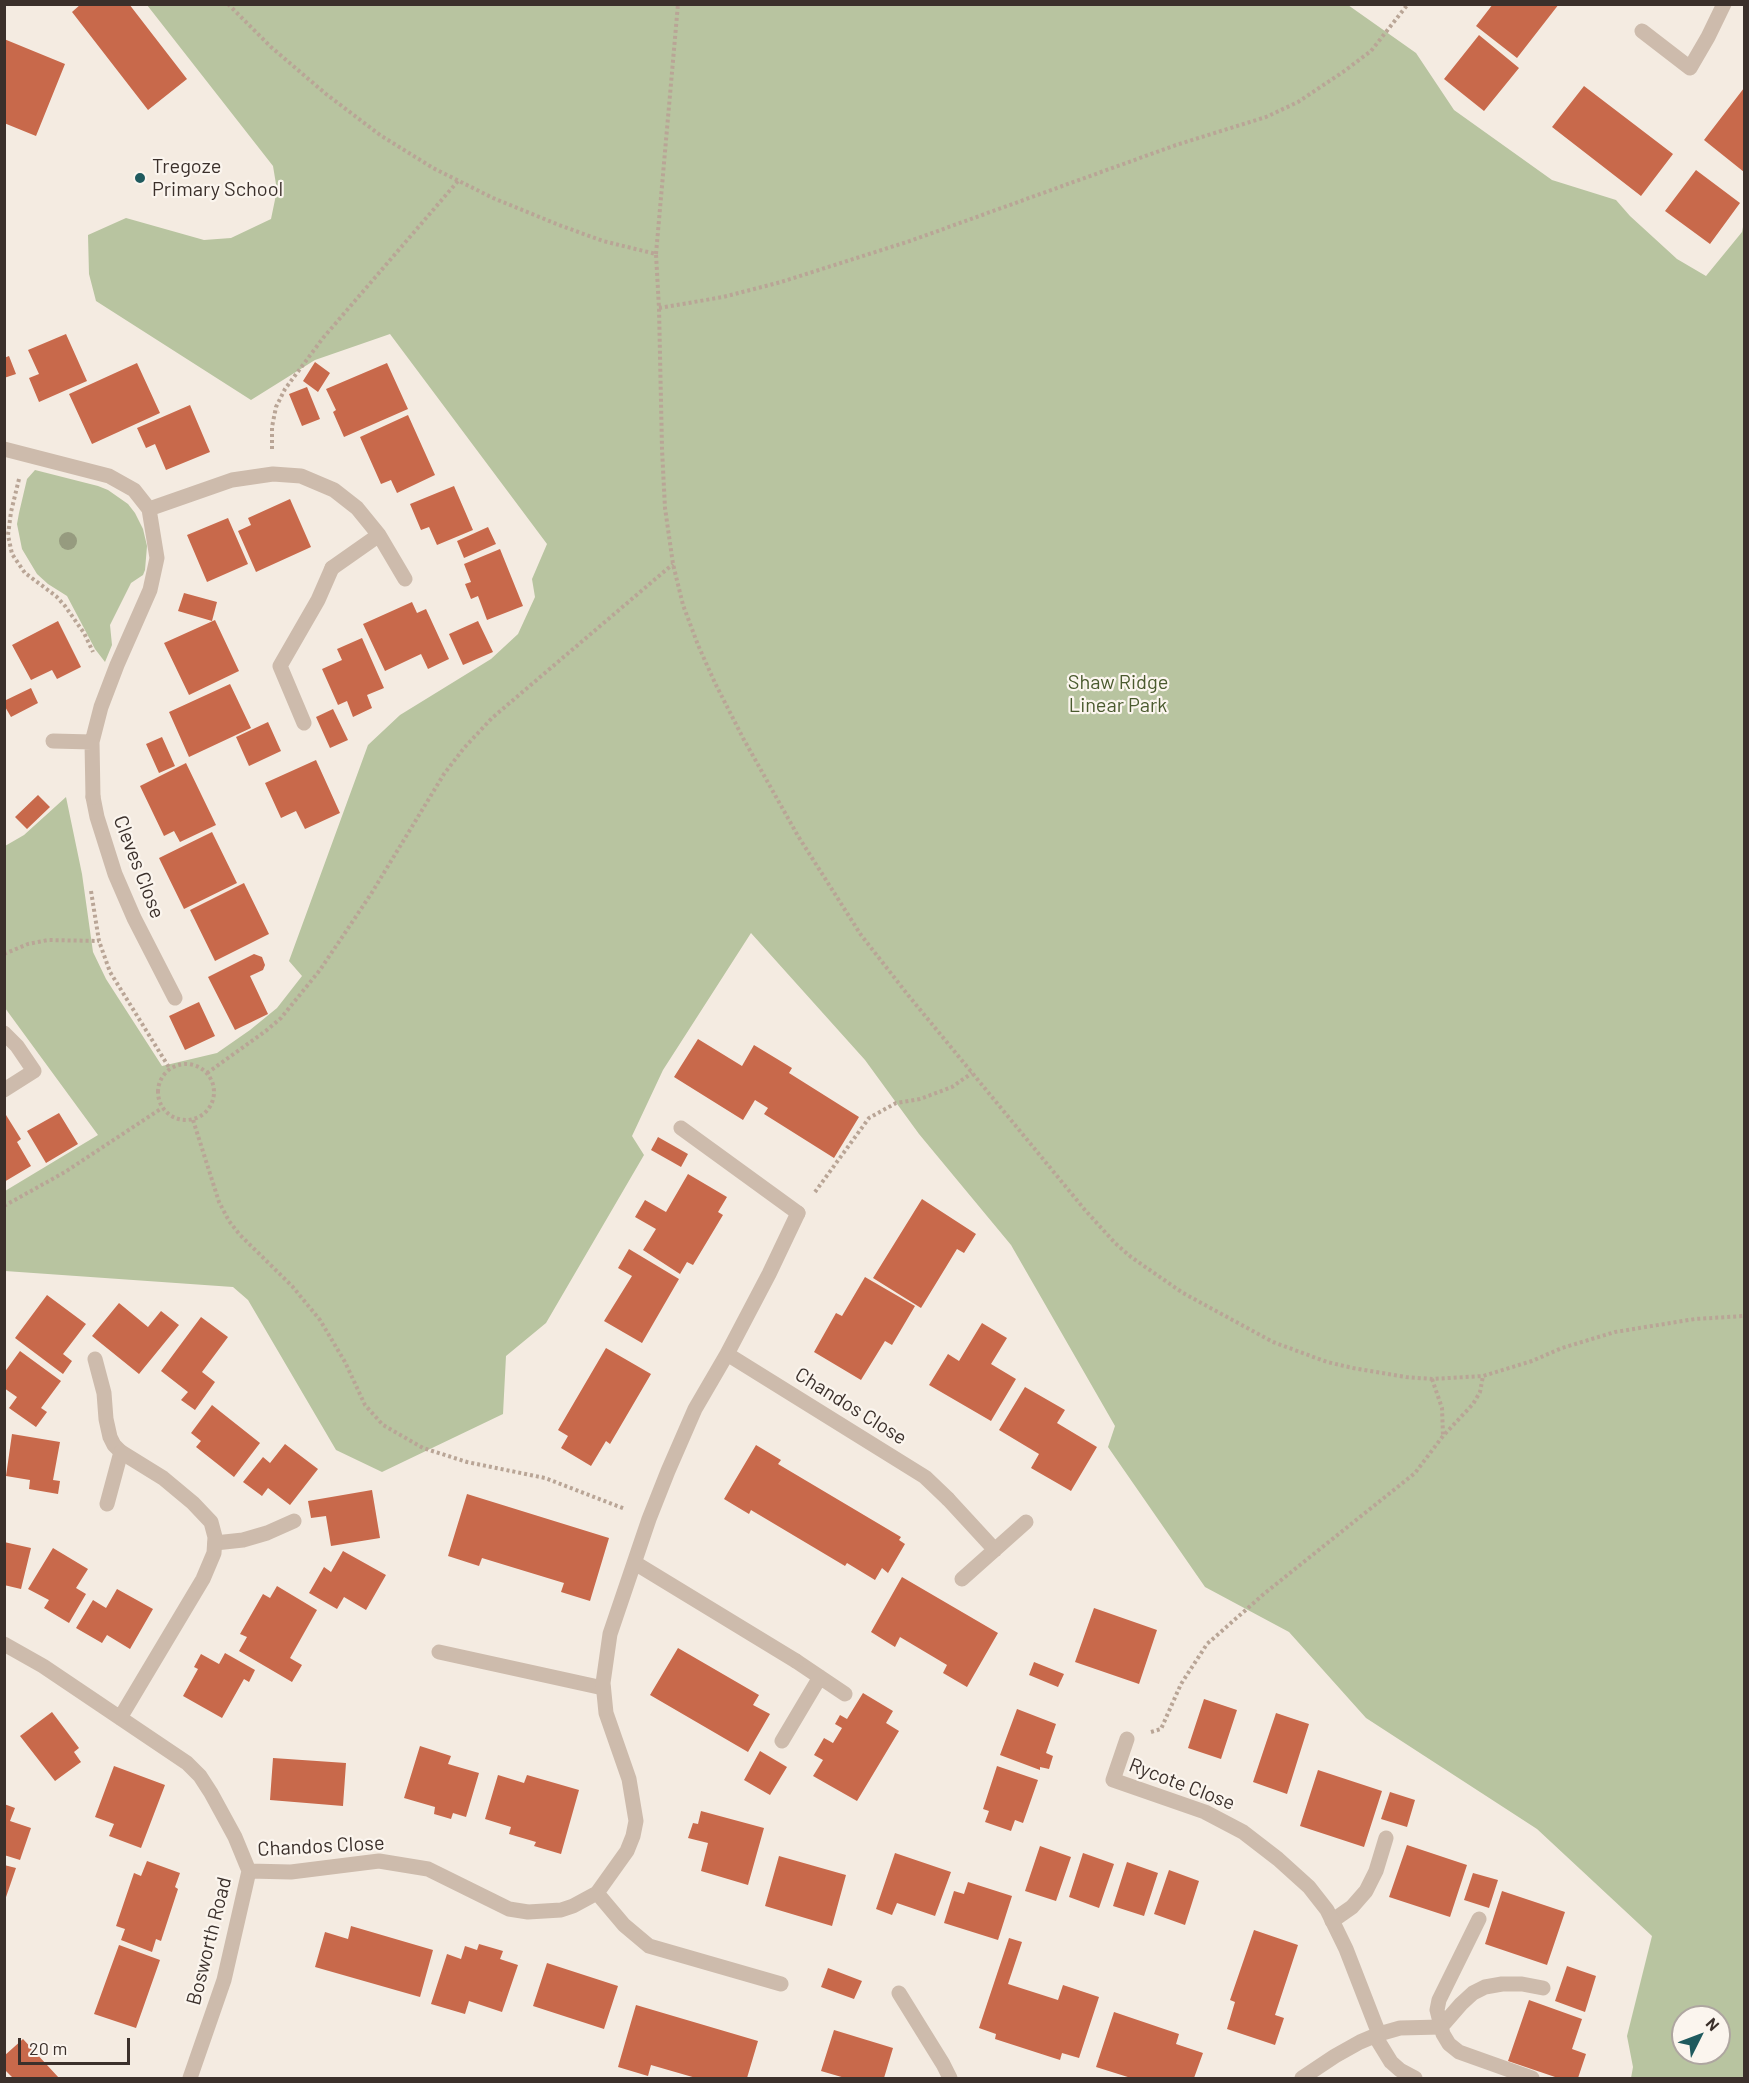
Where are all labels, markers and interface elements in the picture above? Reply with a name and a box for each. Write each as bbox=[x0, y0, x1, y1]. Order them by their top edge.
place label: Tregoze Primary School bbox=[152, 154, 283, 201]
marker: Tregoze Primary School bbox=[133, 171, 147, 185]
park label: Shaw Ridge Linear Park bbox=[1068, 670, 1168, 717]
street label: Cleves Close bbox=[108, 812, 170, 922]
street label: Chandos Close bbox=[791, 1362, 911, 1450]
street label: Rycote Close bbox=[1126, 1753, 1238, 1815]
street label: Chandos Close bbox=[257, 1831, 385, 1861]
street label: Bosworth Road bbox=[181, 1874, 237, 2008]
north arrow bbox=[1671, 2005, 1731, 2065]
text: N bbox=[1703, 2014, 1724, 2034]
scale bar bbox=[21, 2026, 134, 2064]
text: 20 m bbox=[29, 2037, 67, 2059]

